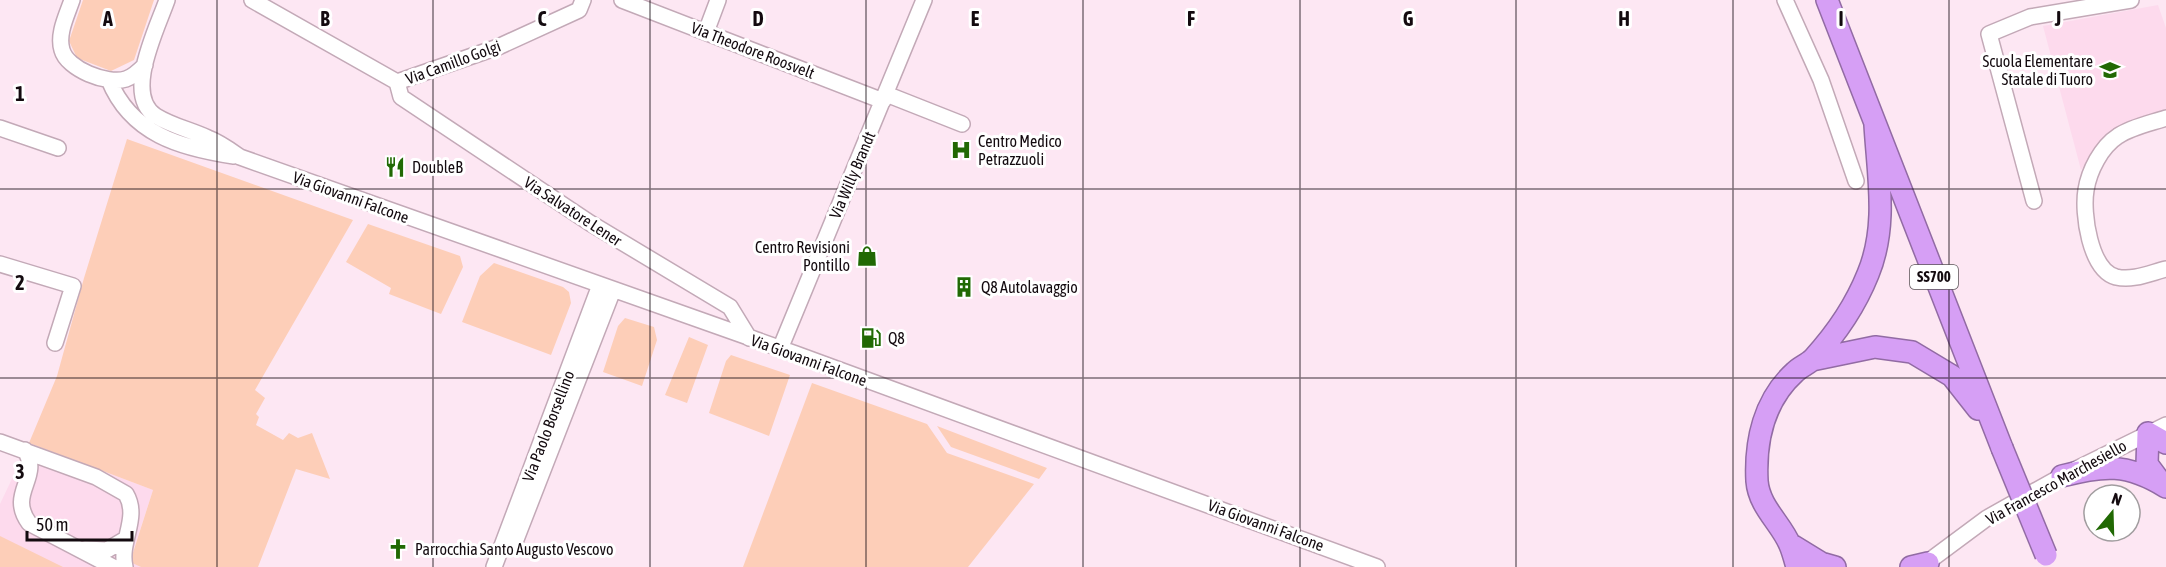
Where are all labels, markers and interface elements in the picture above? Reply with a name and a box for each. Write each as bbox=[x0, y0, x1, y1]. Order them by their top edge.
text: A bbox=[102, 7, 113, 30]
text: B bbox=[320, 7, 330, 30]
text: C bbox=[538, 7, 547, 30]
text: D bbox=[752, 7, 764, 30]
text: E bbox=[971, 7, 980, 30]
text: F bbox=[1187, 7, 1195, 30]
text: G bbox=[1403, 7, 1414, 30]
text: H bbox=[1618, 7, 1630, 30]
text: I bbox=[1838, 7, 1844, 30]
text: J bbox=[2054, 7, 2061, 30]
street label: Via Theodore Roosvelt bbox=[689, 18, 818, 82]
street label: Via Camillo Golgi bbox=[403, 37, 503, 88]
place label: Scuola Elementare Statale di Tuoro bbox=[1983, 52, 2093, 88]
school or university icon: Scuola Elementare Statale di Tuoro bbox=[2098, 58, 2122, 82]
text: 1 bbox=[15, 82, 25, 105]
street label: Via Willy Brandt bbox=[826, 128, 880, 222]
place label: Centro Medico Petrazzuoli bbox=[978, 132, 1062, 168]
hospital icon: Centro Medico Petrazzuoli bbox=[949, 138, 973, 162]
restaurant icon: DoubleB bbox=[383, 155, 407, 179]
place label: DoubleB bbox=[412, 158, 463, 176]
street label: Via Giovanni Falcone bbox=[291, 168, 411, 226]
street label: Via Salvatore Lener bbox=[521, 173, 625, 249]
place label: Centro Revisioni Pontillo bbox=[755, 238, 850, 274]
shop icon: Centro Revisioni Pontillo bbox=[855, 244, 879, 268]
road number: SS700 bbox=[1910, 265, 1958, 289]
text: 2 bbox=[15, 271, 25, 294]
building icon: Q8 Autolavaggio bbox=[952, 275, 976, 299]
place label: Q8 Autolavaggio bbox=[981, 278, 1078, 297]
fuel station icon: Q8 bbox=[859, 326, 883, 350]
place label: Q8 bbox=[888, 329, 905, 347]
street label: Via Giovanni Falcone bbox=[749, 331, 869, 389]
street label: Via Paolo Borsellino bbox=[519, 368, 577, 484]
street label: Via Francesco Marchesiello bbox=[1983, 436, 2129, 528]
text: 3 bbox=[15, 460, 25, 483]
north arrow bbox=[2082, 483, 2142, 543]
text: N bbox=[2109, 489, 2124, 509]
street label: Via Giovanni Falcone bbox=[1206, 496, 1326, 554]
scale bar bbox=[27, 504, 132, 542]
text: 50 m bbox=[36, 514, 68, 535]
church icon: Parrocchia Santo Augusto Vescovo bbox=[386, 537, 410, 561]
place label: Parrocchia Santo Augusto Vescovo bbox=[415, 540, 613, 559]

